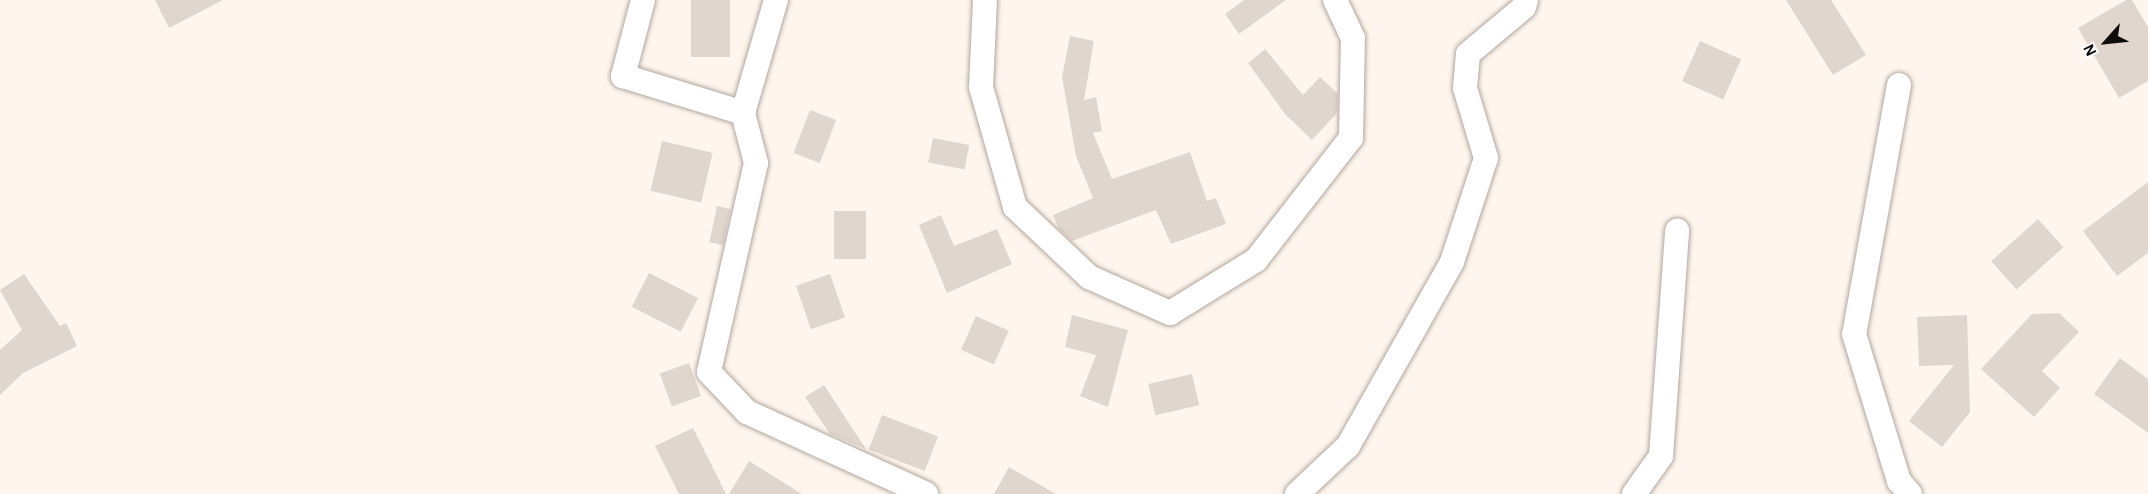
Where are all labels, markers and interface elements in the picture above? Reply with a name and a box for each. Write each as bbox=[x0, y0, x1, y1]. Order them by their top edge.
north arrow bbox=[2076, 12, 2136, 72]
text: N bbox=[2080, 42, 2100, 59]

